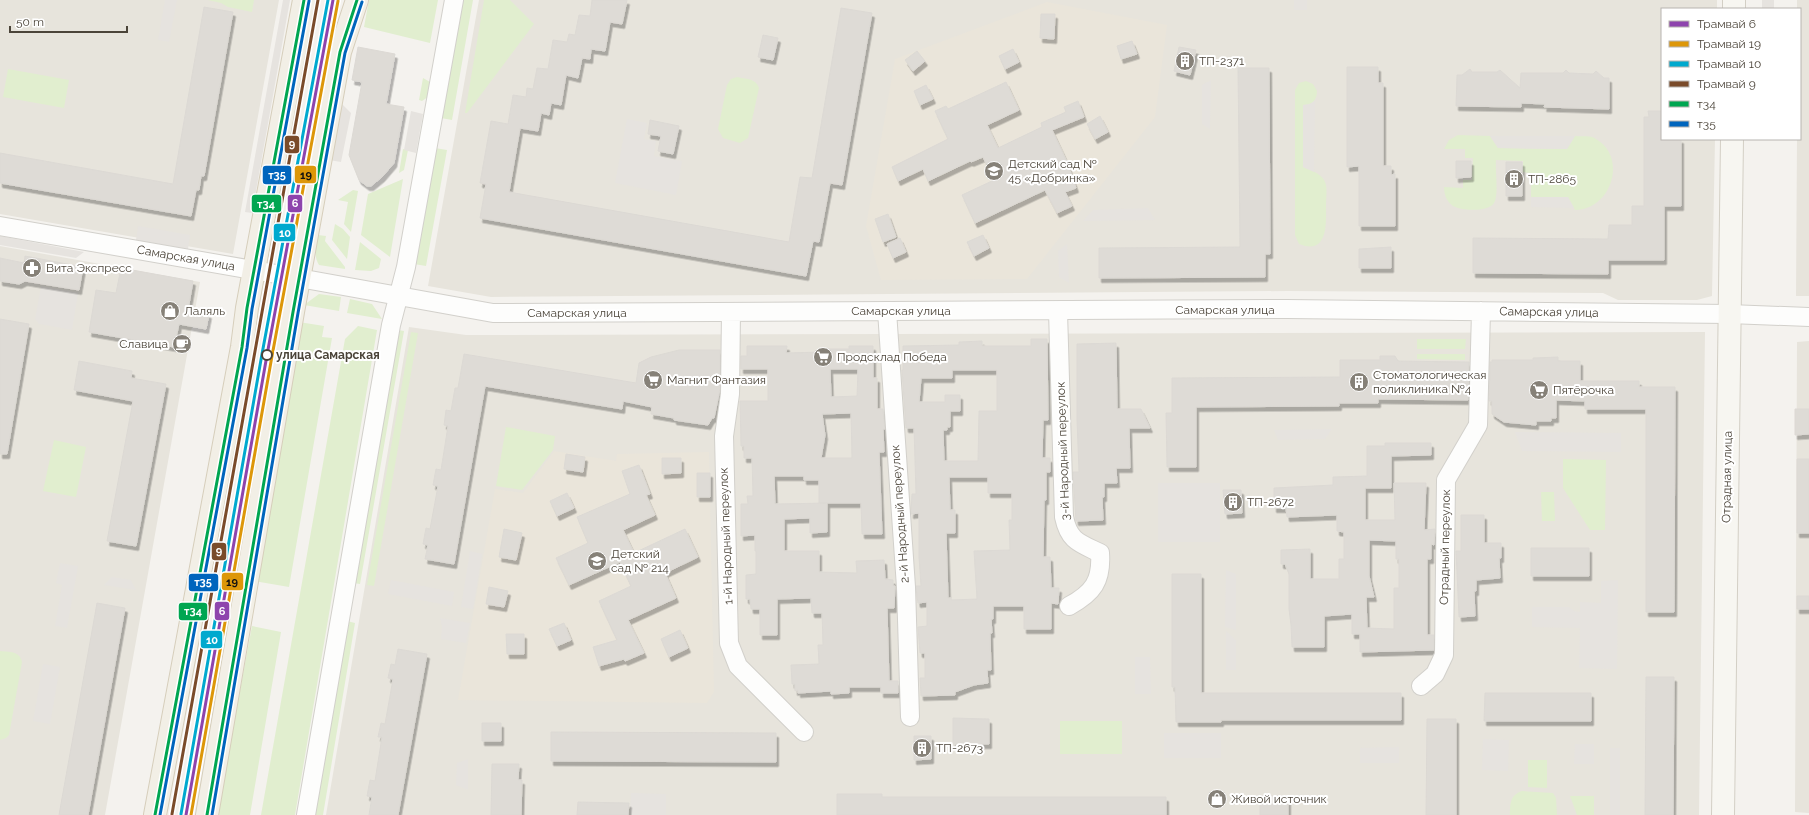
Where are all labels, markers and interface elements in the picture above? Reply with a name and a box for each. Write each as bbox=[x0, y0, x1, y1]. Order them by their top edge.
scale bar bbox=[10, 8, 127, 34]
legend bbox=[1661, 8, 1801, 140]
text: 50 m bbox=[16, 15, 44, 29]
text: Трамвай 6 bbox=[1697, 17, 1756, 31]
text: Трамвай 19 bbox=[1697, 37, 1761, 51]
building icon: ТП-2371 bbox=[1174, 50, 1196, 72]
place label: ТП-2371 bbox=[1199, 54, 1244, 68]
text: Трамвай 10 bbox=[1697, 57, 1761, 71]
text: Трамвай 9 bbox=[1697, 77, 1756, 91]
text: т34 bbox=[1697, 97, 1716, 111]
text: т35 bbox=[1697, 117, 1716, 131]
line badge: 9 bbox=[284, 135, 300, 154]
text: 9 bbox=[289, 138, 296, 151]
place label: Детский сад № 45 «Добринка» bbox=[1008, 157, 1097, 185]
school or university icon: Детский сад № 45 «Добринка» bbox=[983, 160, 1005, 182]
line badge: т35 bbox=[262, 165, 292, 185]
line badge: 19 bbox=[294, 165, 317, 184]
building icon: ТП-2865 bbox=[1503, 168, 1525, 190]
text: т35 bbox=[268, 169, 286, 182]
text: 19 bbox=[300, 169, 312, 182]
place label: ТП-2865 bbox=[1528, 172, 1577, 186]
line badge: т34 bbox=[251, 194, 282, 213]
line badge: 6 bbox=[287, 194, 303, 213]
text: 6 bbox=[292, 197, 299, 210]
text: т34 bbox=[257, 198, 275, 211]
line badge: 10 bbox=[273, 223, 296, 242]
text: 10 bbox=[279, 227, 291, 240]
street label: Самарская улица bbox=[136, 242, 236, 274]
pharmacy icon: Вита Экспресс bbox=[21, 257, 43, 279]
place label: Вита Экспресс bbox=[46, 261, 132, 275]
shop icon: Лаляль bbox=[159, 300, 181, 322]
street label: Самарская улица bbox=[1175, 303, 1275, 317]
place label: Лаляль bbox=[184, 304, 225, 318]
street label: Самарская улица bbox=[851, 304, 951, 318]
street label: Самарская улица bbox=[1499, 304, 1599, 320]
street label: Самарская улица bbox=[527, 306, 627, 320]
cafe icon: Славица bbox=[171, 333, 193, 355]
place label: Славица bbox=[119, 337, 168, 351]
supermarket icon: Продсклад Победа bbox=[812, 346, 834, 368]
place label: улица Самарская bbox=[276, 348, 380, 362]
marker: улица Самарская bbox=[261, 349, 273, 361]
place label: Продсклад Победа bbox=[837, 350, 947, 364]
place label: Стоматологическая поликлиника №4 bbox=[1373, 368, 1487, 396]
supermarket icon: Магнит Фантазия bbox=[642, 369, 664, 391]
building icon: Стоматологическая поликлиника №4 bbox=[1348, 371, 1370, 393]
place label: Магнит Фантазия bbox=[667, 373, 766, 387]
supermarket icon: Пятёрочка bbox=[1528, 379, 1550, 401]
street label: 3-й Народный переулок bbox=[1054, 381, 1072, 521]
place label: Пятёрочка bbox=[1553, 383, 1614, 397]
street label: Отрадная улица bbox=[1719, 431, 1735, 523]
street label: 2-й Народный переулок bbox=[888, 444, 912, 584]
street label: 1-й Народный переулок bbox=[717, 467, 735, 605]
street label: Отрадный переулок bbox=[1437, 489, 1453, 605]
building icon: ТП-2672 bbox=[1222, 491, 1244, 513]
place label: ТП-2672 bbox=[1247, 495, 1294, 509]
line badge: 9 bbox=[211, 542, 227, 561]
text: 9 bbox=[216, 545, 223, 558]
place label: Детский сад № 214 bbox=[611, 547, 669, 575]
school or university icon: Детский сад № 214 bbox=[586, 550, 608, 572]
line badge: 19 bbox=[221, 572, 244, 591]
line badge: т35 bbox=[188, 573, 219, 592]
text: т35 bbox=[194, 576, 212, 589]
text: 19 bbox=[226, 576, 238, 589]
line badge: 6 bbox=[214, 601, 230, 621]
line badge: т34 bbox=[178, 602, 208, 621]
text: т34 bbox=[184, 605, 202, 618]
text: 6 bbox=[219, 605, 226, 618]
line badge: 10 bbox=[200, 630, 223, 649]
text: 10 bbox=[206, 634, 218, 647]
building icon: ТП-2673 bbox=[911, 737, 933, 759]
place label: ТП-2673 bbox=[936, 741, 983, 755]
shop icon: Живой источник bbox=[1206, 788, 1228, 810]
place label: Живой источник bbox=[1231, 792, 1327, 806]

